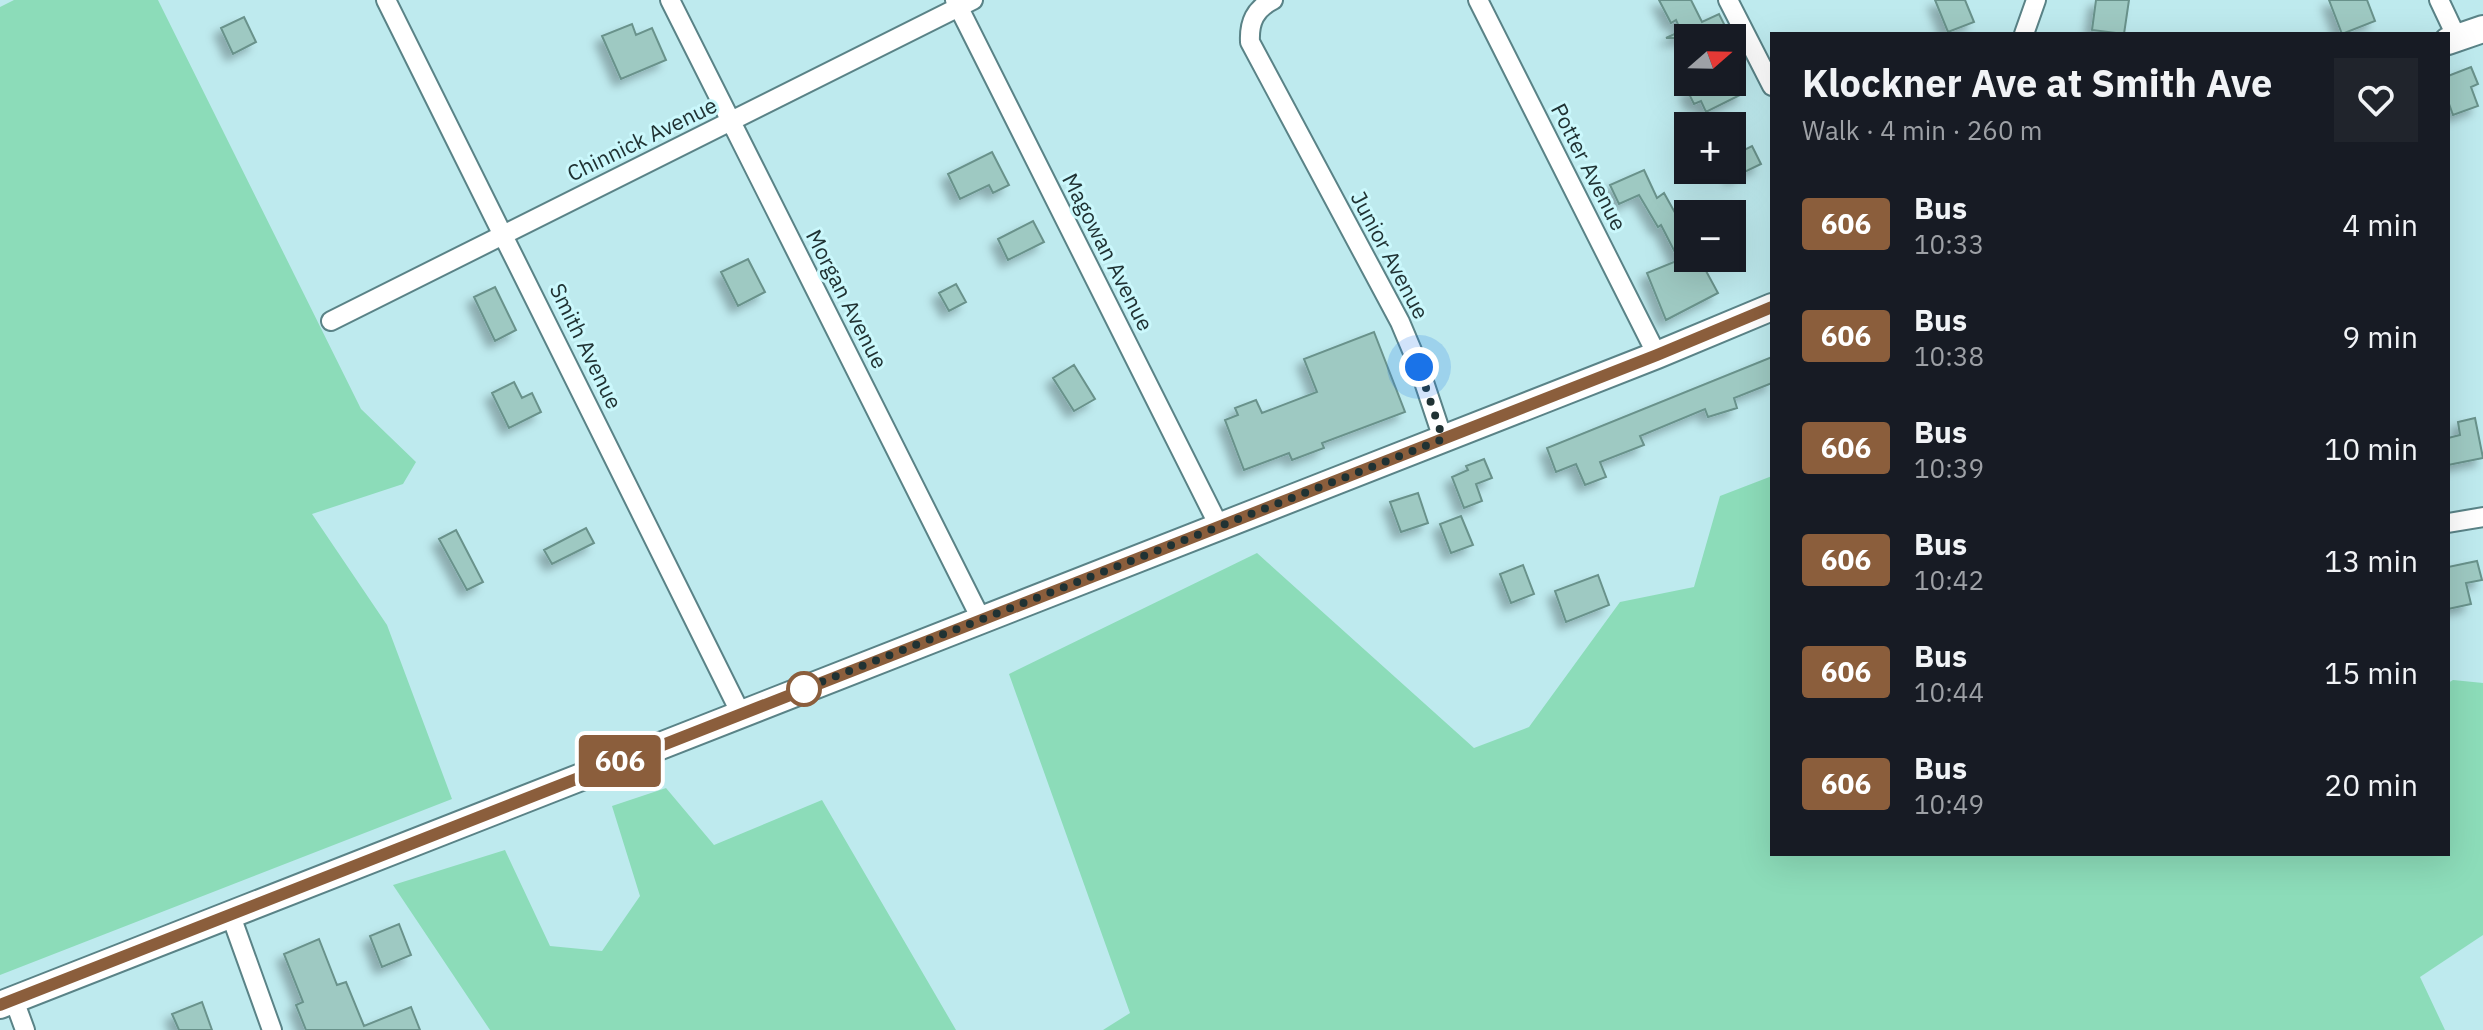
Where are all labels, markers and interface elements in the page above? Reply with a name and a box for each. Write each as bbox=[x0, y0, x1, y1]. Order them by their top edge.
north arrow bbox=[1674, 24, 1746, 96]
map controls bbox=[1674, 24, 1746, 272]
text: Klockner Ave at Smith Ave bbox=[1802, 58, 2272, 107]
button: heart bbox=[2334, 58, 2418, 142]
street label: Chinnick Avenue bbox=[562, 90, 722, 187]
street label: Potter Avenue bbox=[1545, 98, 1634, 235]
button: + bbox=[1674, 112, 1746, 184]
text: Walk · 4 min · 260 m bbox=[1802, 113, 2042, 147]
street label: Magowan Avenue bbox=[1056, 168, 1161, 335]
street label: Junior Avenue bbox=[1345, 186, 1436, 324]
text: Bus bbox=[1914, 188, 1967, 227]
button: − bbox=[1674, 200, 1746, 272]
text: 606 bbox=[1821, 205, 1871, 242]
text: 4 min bbox=[2342, 205, 2418, 244]
street label: Morgan Avenue bbox=[800, 224, 895, 373]
text: 10:33 bbox=[1914, 227, 1984, 261]
street label: Smith Avenue bbox=[544, 278, 629, 413]
text: Bus bbox=[1914, 300, 1967, 339]
text: 606 bbox=[1821, 317, 1871, 354]
text: 9 min bbox=[2342, 317, 2418, 356]
text: 10:38 bbox=[1914, 339, 1984, 373]
your location bbox=[1399, 347, 1439, 387]
text: Bus bbox=[1914, 412, 1967, 451]
text: 606 bbox=[1821, 429, 1871, 466]
text: 10 min bbox=[2324, 429, 2418, 468]
text: 10:39 bbox=[1914, 451, 1984, 485]
text: Bus bbox=[1914, 524, 1967, 563]
text: 606 bbox=[1821, 541, 1871, 578]
text: 13 min bbox=[2324, 541, 2418, 580]
text: 10:42 bbox=[1914, 563, 1984, 597]
text: Bus bbox=[1914, 636, 1967, 675]
text: 606 bbox=[1821, 653, 1871, 690]
text: 15 min bbox=[2324, 653, 2418, 692]
unlabelled marker bbox=[787, 672, 821, 706]
text: 10:44 bbox=[1914, 675, 1984, 709]
line badge: 606 bbox=[574, 735, 666, 787]
text: 606 bbox=[595, 742, 645, 779]
text: Bus bbox=[1914, 748, 1967, 787]
text: 606 bbox=[1821, 765, 1871, 802]
text: 20 min bbox=[2324, 765, 2418, 804]
text: 10:49 bbox=[1914, 787, 1984, 821]

